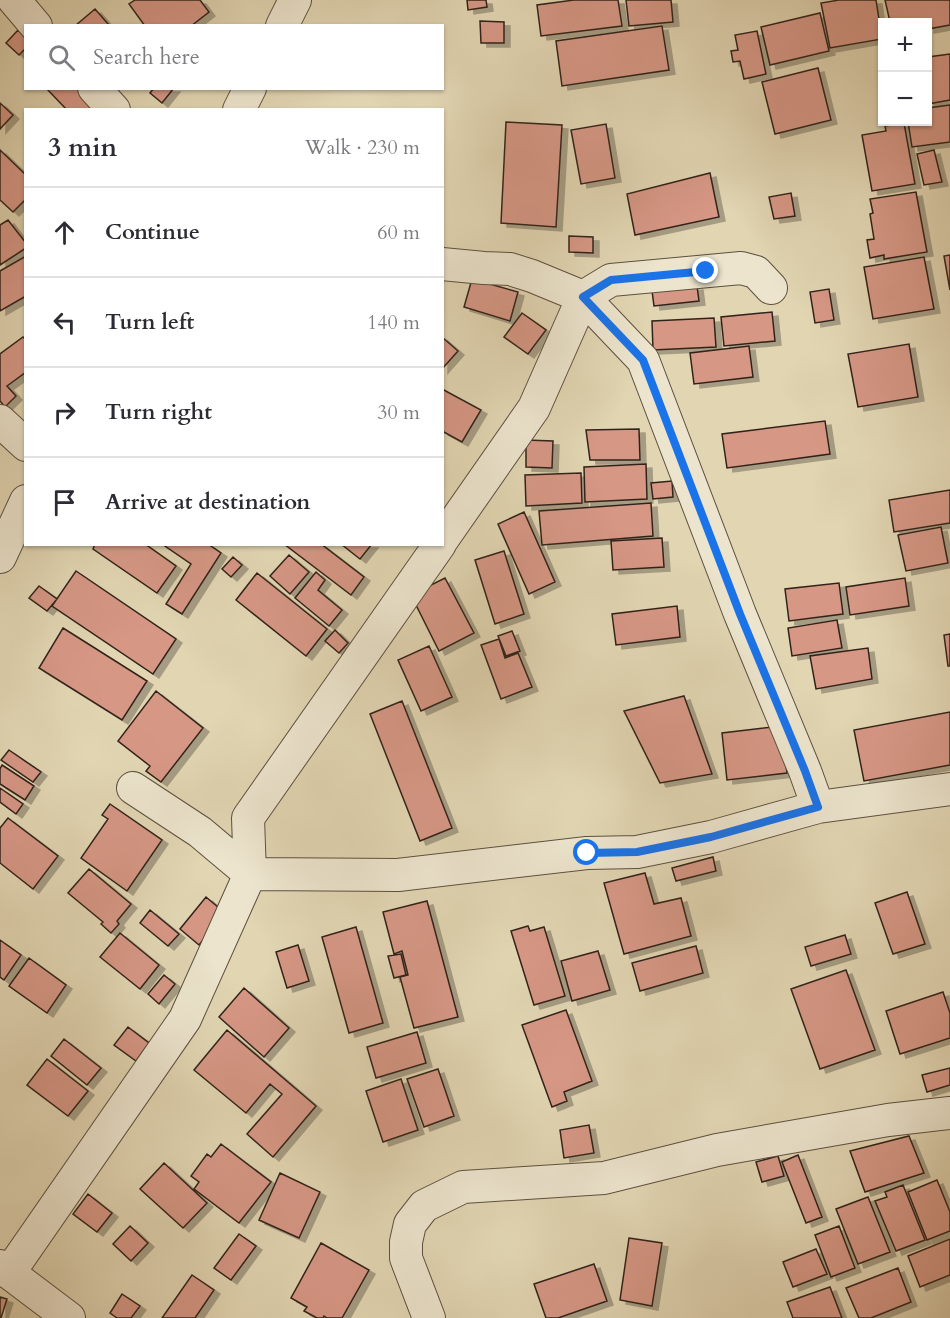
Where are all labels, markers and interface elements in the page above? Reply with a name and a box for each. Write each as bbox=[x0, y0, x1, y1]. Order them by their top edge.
map controls bbox=[878, 18, 932, 126]
button: + bbox=[878, 18, 932, 72]
search box bbox=[24, 24, 444, 90]
icon: search bbox=[45, 41, 78, 74]
text: Search here bbox=[93, 42, 200, 72]
button: − bbox=[878, 72, 932, 126]
text: 3 min bbox=[48, 130, 117, 165]
text: Walk · 230 m bbox=[305, 134, 420, 161]
icon: ahead bbox=[48, 216, 81, 249]
text: Continue bbox=[105, 217, 200, 247]
text: 60 m bbox=[377, 219, 420, 246]
route end bbox=[692, 257, 718, 283]
icon: left bbox=[48, 306, 81, 339]
text: Turn left bbox=[105, 307, 194, 337]
text: 140 m bbox=[367, 309, 420, 336]
icon: right bbox=[48, 396, 81, 429]
text: Turn right bbox=[105, 397, 212, 427]
text: 30 m bbox=[377, 399, 420, 426]
icon: arrive bbox=[48, 486, 81, 519]
text: Arrive at destination bbox=[105, 487, 310, 517]
route start bbox=[573, 839, 599, 865]

